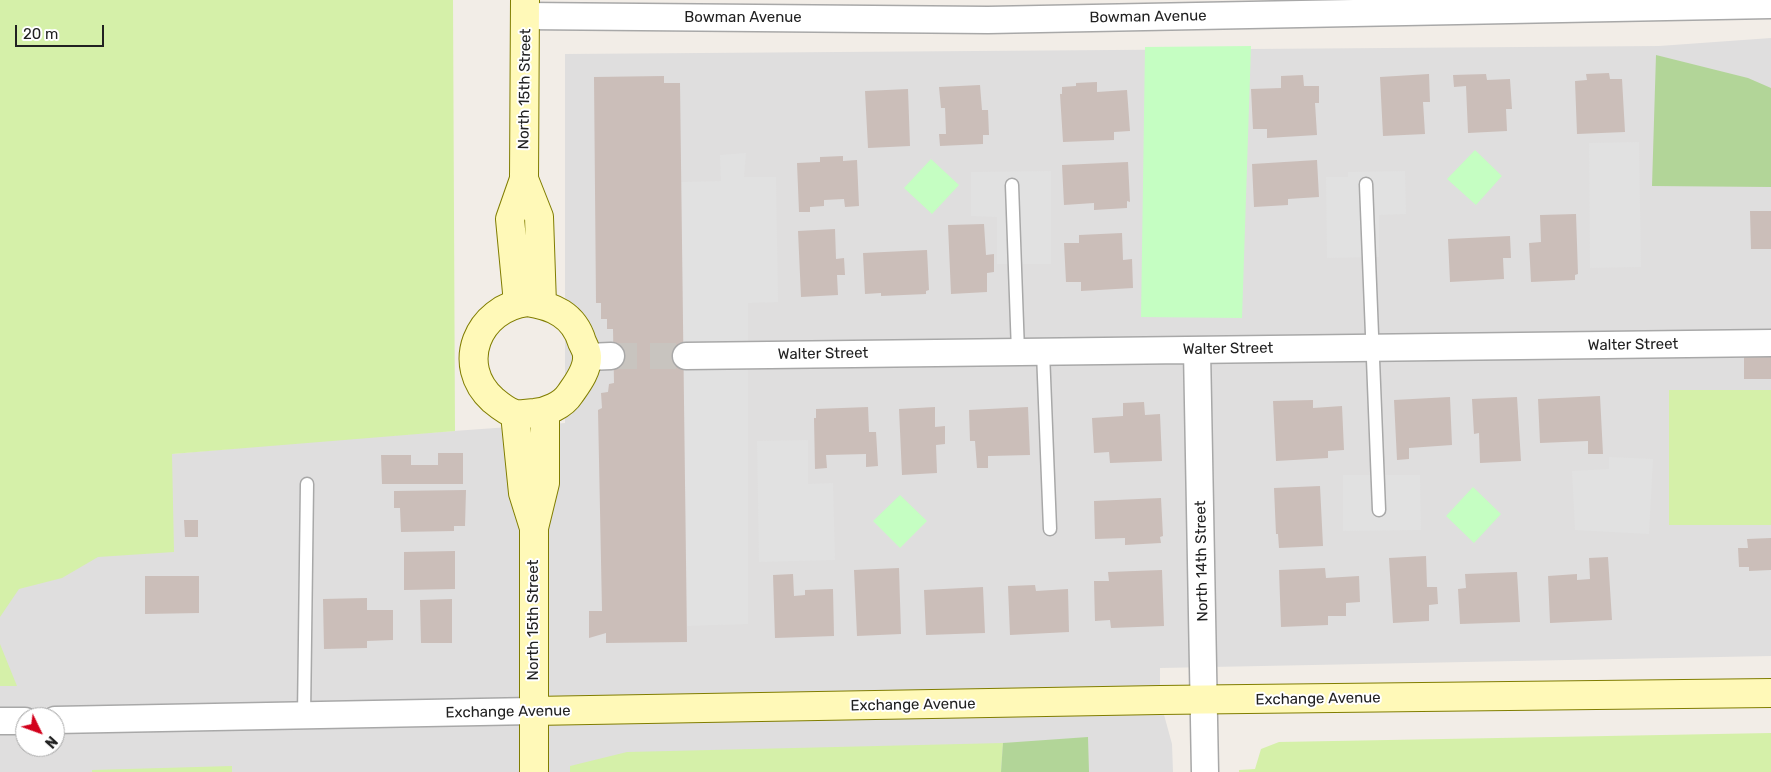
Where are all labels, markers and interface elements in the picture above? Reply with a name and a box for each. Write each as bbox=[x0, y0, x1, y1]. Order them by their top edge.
street label: Bowman Avenue bbox=[1089, 7, 1207, 27]
street label: Bowman Avenue bbox=[684, 9, 802, 27]
scale bar bbox=[18, 15, 106, 47]
text: 20 m bbox=[23, 25, 58, 43]
street label: North 15th Street bbox=[515, 28, 535, 150]
street label: Walter Street bbox=[1588, 335, 1678, 355]
street label: Walter Street bbox=[1183, 339, 1273, 359]
street label: Walter Street bbox=[778, 344, 868, 364]
street label: North 14th Street bbox=[1192, 500, 1212, 622]
street label: North 15th Street bbox=[525, 560, 543, 680]
street label: Exchange Avenue bbox=[1255, 689, 1381, 709]
street label: Exchange Avenue bbox=[850, 695, 976, 715]
street label: Exchange Avenue bbox=[445, 702, 571, 722]
north arrow bbox=[15, 707, 65, 757]
text: N bbox=[41, 732, 60, 751]

